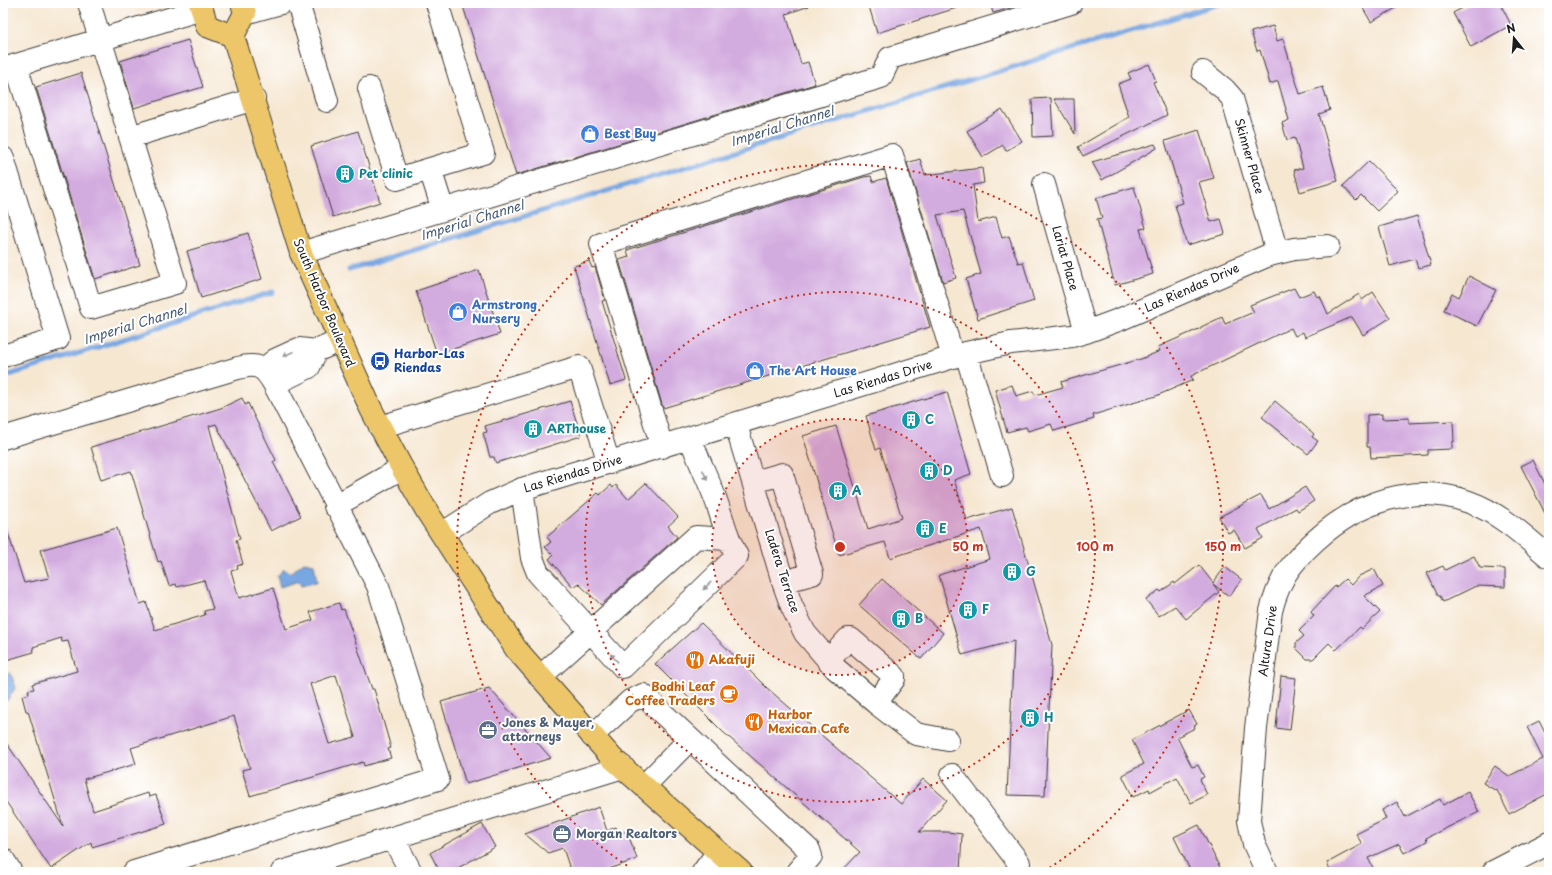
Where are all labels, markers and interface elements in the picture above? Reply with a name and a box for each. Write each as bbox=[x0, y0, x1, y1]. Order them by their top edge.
north arrow bbox=[1494, 18, 1534, 58]
text: N bbox=[1504, 18, 1518, 37]
water label: Imperial Channel bbox=[728, 100, 838, 150]
street label: Skinner Place bbox=[1231, 116, 1269, 196]
shop icon: Best Buy bbox=[579, 123, 601, 145]
place label: Best Buy bbox=[604, 124, 657, 142]
building icon: Pet clinic bbox=[334, 163, 356, 185]
place label: Pet clinic bbox=[359, 164, 413, 182]
water label: Imperial Channel bbox=[418, 194, 528, 244]
street label: Lariat Place bbox=[1048, 223, 1084, 292]
street label: South Harbor Boulevard bbox=[290, 236, 360, 370]
street label: Las Riendas Drive bbox=[1141, 258, 1242, 316]
place label: Armstrong Nursery bbox=[471, 295, 537, 327]
water label: Imperial Channel bbox=[81, 298, 191, 348]
shop icon: Armstrong Nursery bbox=[447, 301, 469, 323]
place label: Harbor-Las Riendas bbox=[394, 344, 465, 376]
bus stop icon: Harbor-Las Riendas bbox=[369, 350, 391, 372]
one-way arrow bbox=[283, 351, 294, 357]
street label: Las Riendas Drive bbox=[831, 354, 935, 402]
shop icon: The Art House bbox=[744, 360, 766, 382]
place label: The Art House bbox=[769, 361, 857, 379]
building icon: C bbox=[900, 409, 922, 431]
place label: C bbox=[925, 410, 934, 428]
building icon: ARThouse bbox=[522, 418, 544, 440]
place label: ARThouse bbox=[547, 419, 607, 437]
street label: Las Riendas Drive bbox=[521, 449, 625, 497]
building icon: D bbox=[918, 460, 940, 482]
place label: D bbox=[943, 461, 953, 479]
one-way arrow bbox=[702, 469, 708, 481]
building icon: A bbox=[827, 480, 849, 502]
place label: A bbox=[852, 481, 862, 499]
building icon: E bbox=[914, 518, 936, 540]
place label: E bbox=[939, 519, 947, 537]
street label: Ladera Terrace bbox=[761, 526, 805, 615]
text: 50 m bbox=[952, 537, 984, 555]
text: 100 m bbox=[1076, 537, 1114, 555]
text: 150 m bbox=[1205, 537, 1241, 555]
centre of rings bbox=[833, 540, 847, 554]
building icon: G bbox=[1001, 561, 1023, 583]
place label: G bbox=[1026, 562, 1036, 580]
one-way arrow bbox=[702, 581, 712, 591]
building icon: F bbox=[957, 599, 979, 621]
place label: F bbox=[982, 600, 989, 618]
street label: Altura Drive bbox=[1253, 604, 1281, 678]
building icon: B bbox=[890, 608, 912, 630]
place label: B bbox=[915, 609, 923, 627]
restaurant icon: Akafuji bbox=[684, 649, 706, 671]
place label: Akafuji bbox=[709, 650, 755, 668]
one-way arrow bbox=[609, 653, 619, 663]
place label: Bodhi Leaf Coffee Traders bbox=[625, 677, 716, 709]
cafe icon: Bodhi Leaf Coffee Traders bbox=[718, 683, 740, 705]
place label: Harbor Mexican Cafe bbox=[768, 705, 849, 737]
building icon: H bbox=[1019, 707, 1041, 729]
place label: H bbox=[1044, 708, 1053, 726]
restaurant icon: Harbor Mexican Cafe bbox=[743, 711, 765, 733]
place label: Jones & Mayer, attorneys bbox=[502, 713, 594, 745]
office icon: Jones & Mayer, attorneys bbox=[477, 719, 499, 741]
office icon: Morgan Realtors bbox=[551, 823, 573, 845]
place label: Morgan Realtors bbox=[576, 824, 677, 842]

